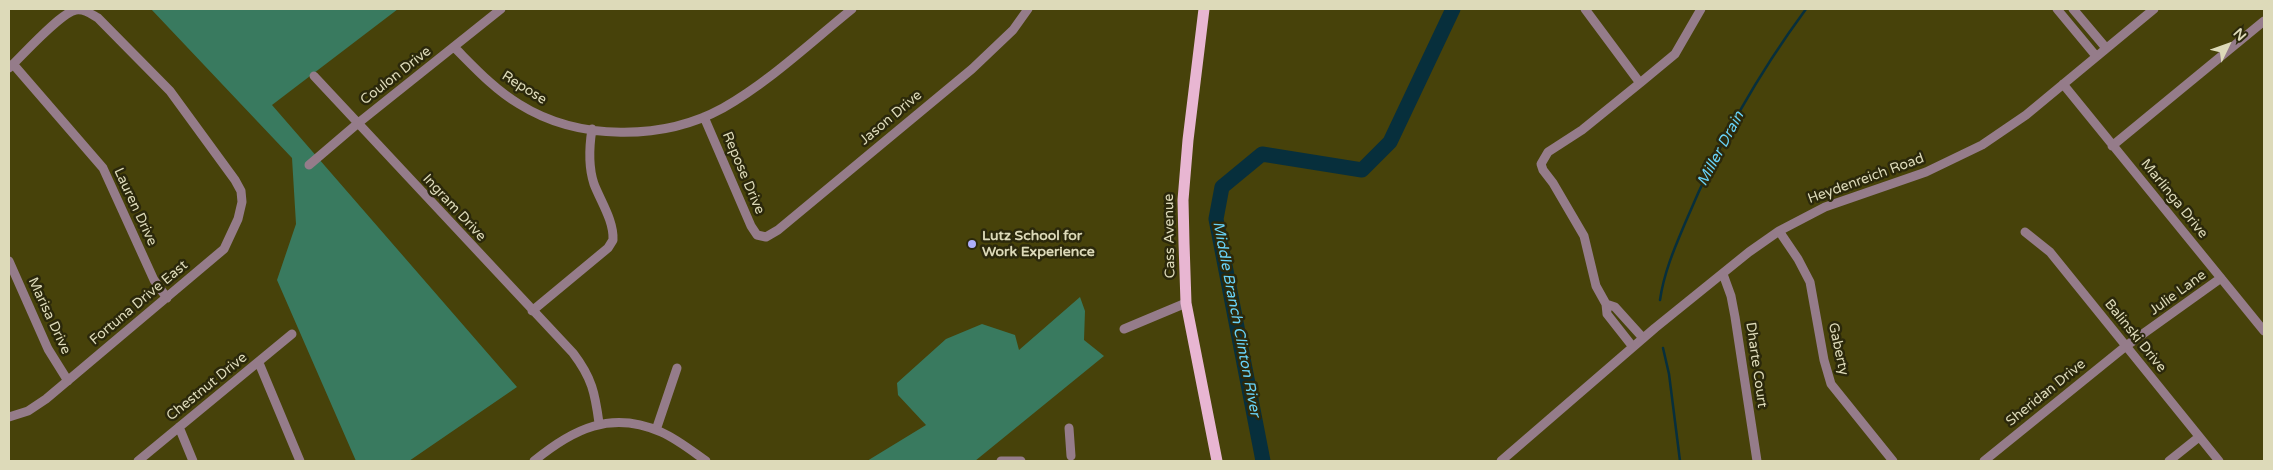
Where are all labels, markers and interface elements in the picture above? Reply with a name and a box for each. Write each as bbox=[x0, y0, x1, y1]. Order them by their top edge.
north arrow bbox=[2203, 20, 2253, 70]
text: N bbox=[2229, 25, 2250, 44]
street label: Coulon Drive bbox=[357, 43, 435, 109]
street label: Repose bbox=[498, 68, 550, 108]
street label: Jason Drive bbox=[856, 87, 926, 149]
water label: Miller Drain bbox=[1694, 109, 1748, 189]
street label: Repose Drive bbox=[718, 129, 768, 217]
street label: Heydenreich Road bbox=[1806, 150, 1926, 208]
street label: Marlinga Drive bbox=[2137, 156, 2211, 242]
street label: Lauren Drive bbox=[110, 165, 160, 249]
street label: Ingram Drive bbox=[419, 171, 489, 245]
street label: Cass Avenue bbox=[1161, 193, 1179, 279]
water label: Middle Branch Clinton River bbox=[1208, 220, 1264, 418]
place label: Lutz School for Work Experience bbox=[982, 228, 1095, 260]
marker: Lutz School for Work Experience bbox=[966, 238, 978, 250]
street label: Fortuna Drive East bbox=[87, 257, 191, 349]
street label: Julie Lane bbox=[2146, 267, 2210, 319]
street label: Marisa Drive bbox=[24, 275, 74, 357]
street label: Balinski Drive bbox=[2100, 296, 2170, 376]
street label: Dharte Court bbox=[1742, 321, 1770, 409]
street label: Gaberty bbox=[1824, 321, 1852, 377]
street label: Chestnut Drive bbox=[163, 349, 251, 425]
street label: Sheridan Drive bbox=[2003, 356, 2089, 430]

